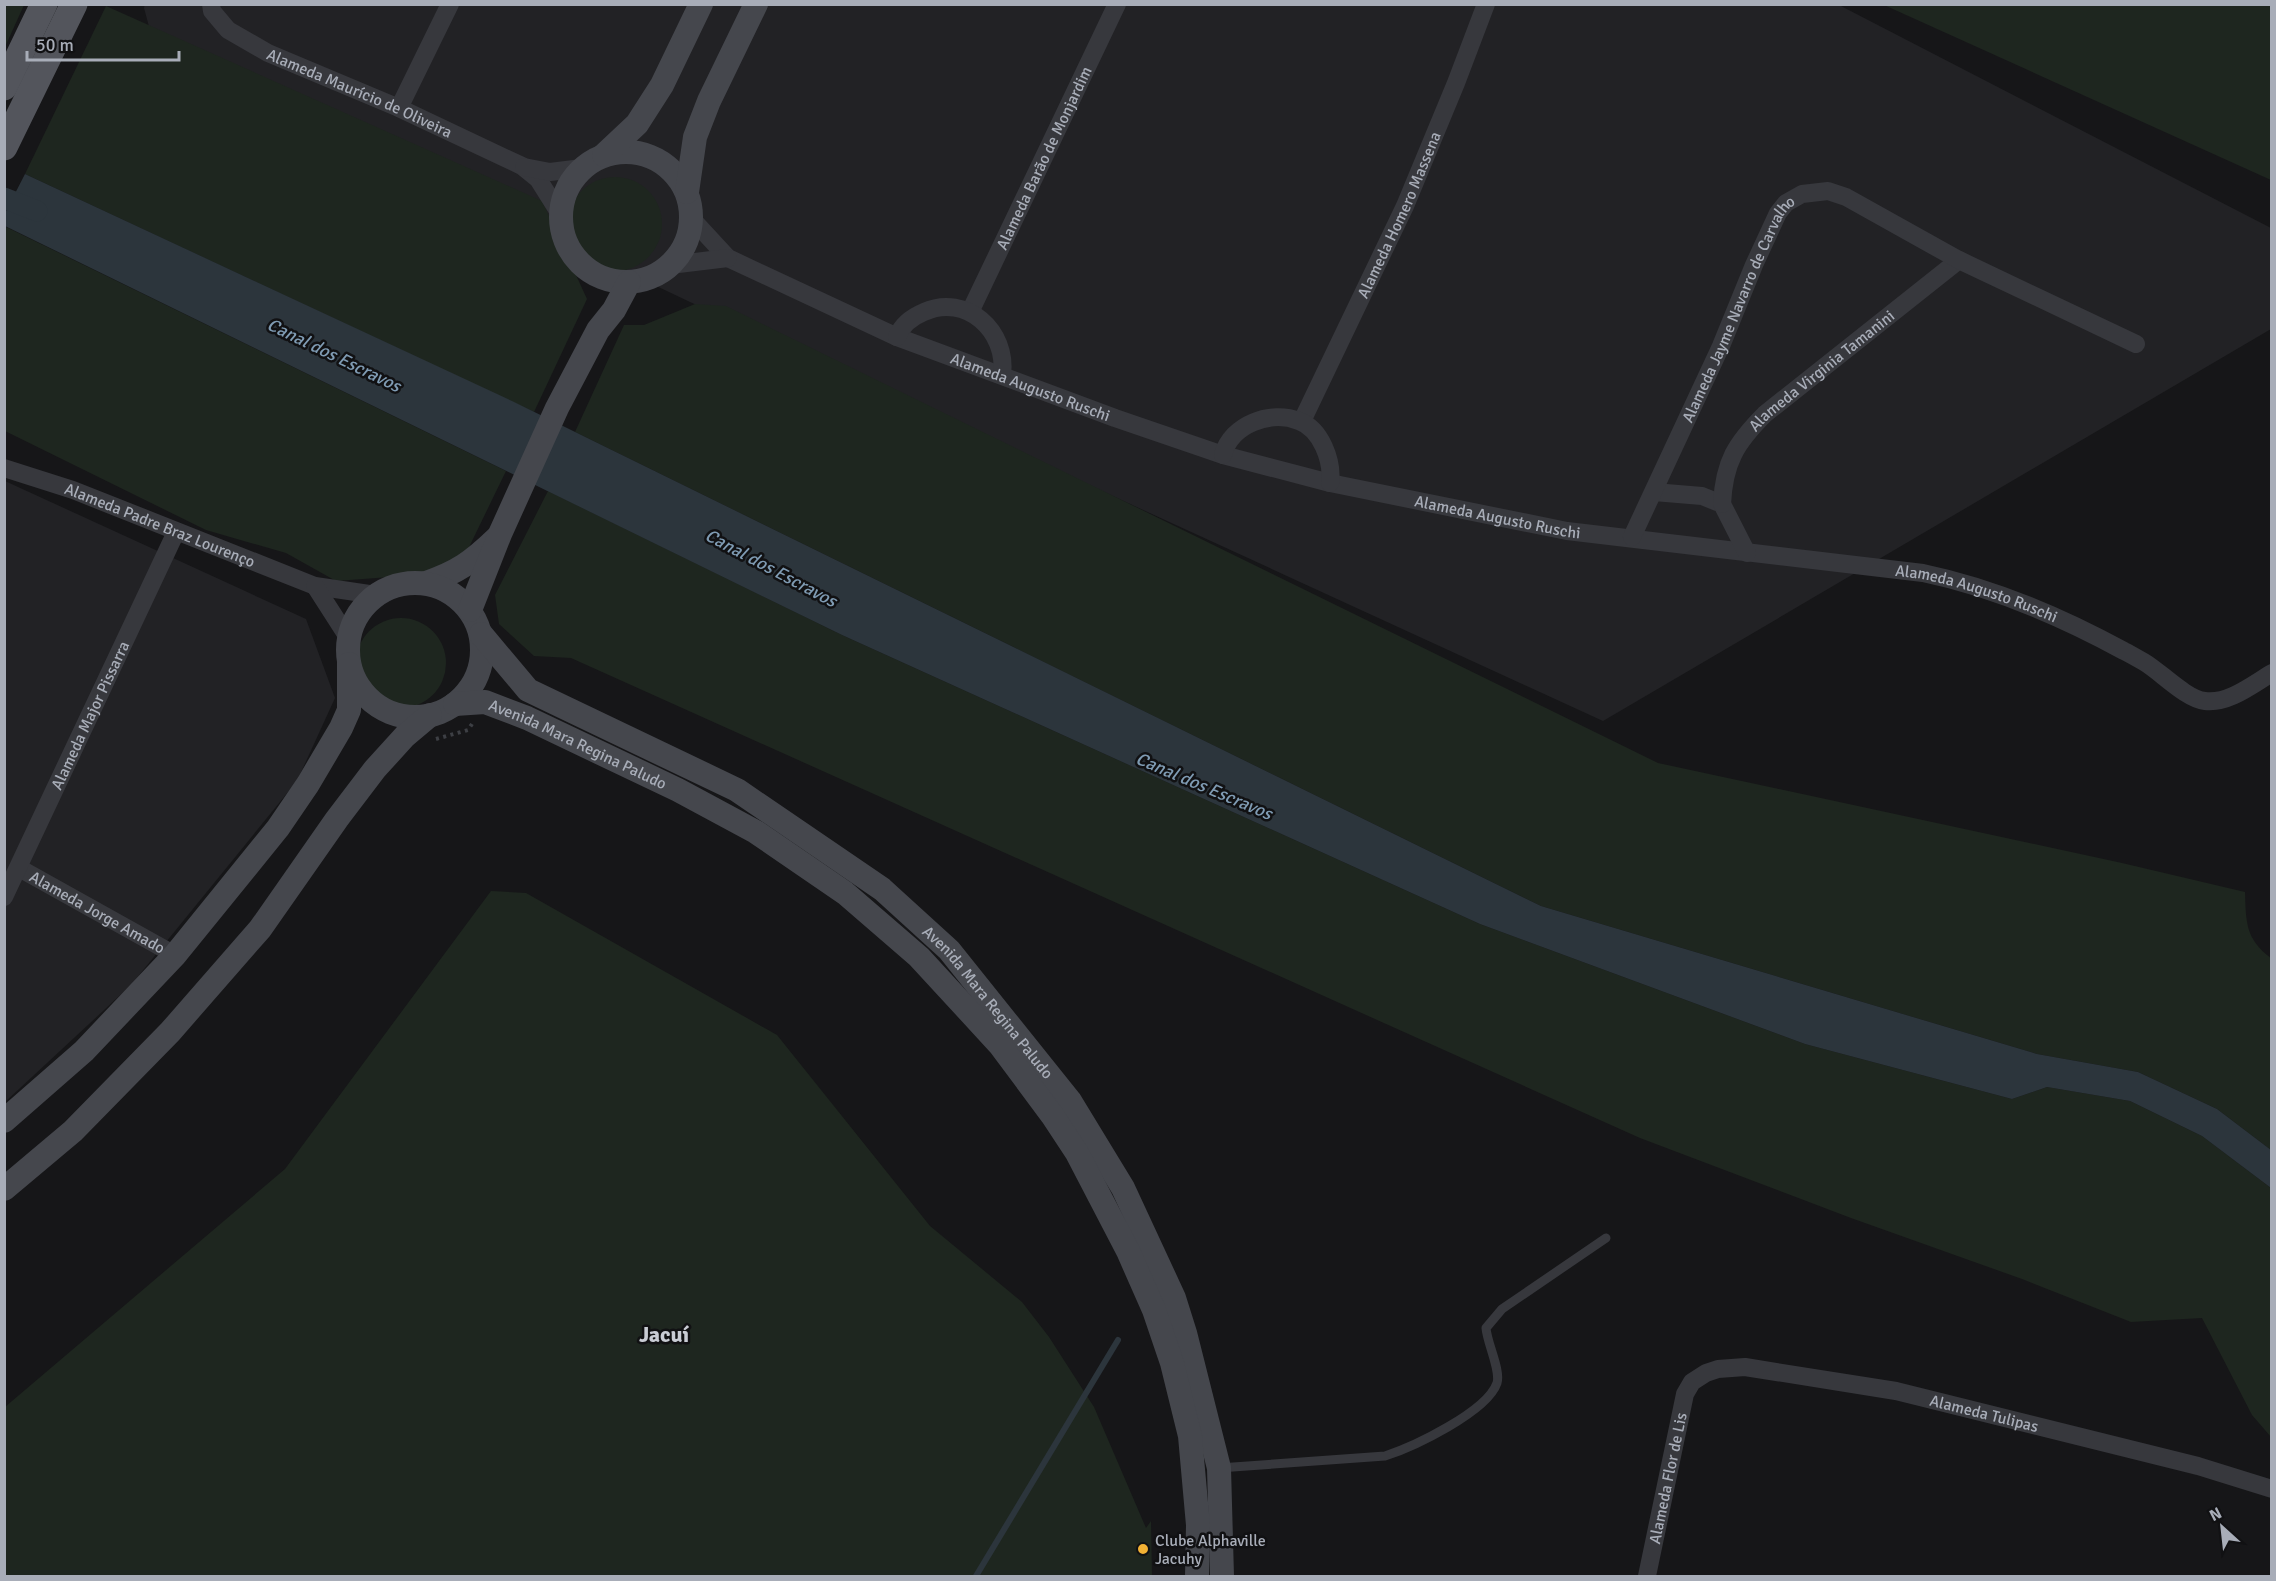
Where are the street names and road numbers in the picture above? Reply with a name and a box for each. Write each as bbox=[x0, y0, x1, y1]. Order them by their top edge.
street label: Alameda Maurício de Oliveira bbox=[264, 45, 455, 143]
street label: Alameda Barão de Monjardim bbox=[992, 63, 1097, 253]
street label: Alameda Homero Massena bbox=[1353, 129, 1446, 302]
street label: Alameda Jayme Navarro de Carvalho bbox=[1678, 191, 1798, 426]
street label: Alameda Virginia Tamanini bbox=[1745, 306, 1899, 436]
street label: Alameda Augusto Ruschi bbox=[947, 349, 1113, 426]
street label: Alameda Padre Braz Lourenço bbox=[62, 479, 258, 572]
street label: Alameda Augusto Ruschi bbox=[1413, 491, 1582, 544]
street label: Alameda Augusto Ruschi bbox=[1894, 561, 2060, 627]
street label: Alameda Major Pissarra bbox=[47, 638, 134, 793]
street label: Avenida Mara Regina Paludo bbox=[486, 695, 670, 794]
street label: Alameda Jorge Amado bbox=[26, 867, 168, 958]
street label: Avenida Mara Regina Paludo bbox=[918, 922, 1057, 1083]
street label: Alameda Tulipas bbox=[1928, 1391, 2040, 1437]
street label: Alameda Flor de Lis bbox=[1645, 1411, 1692, 1546]

